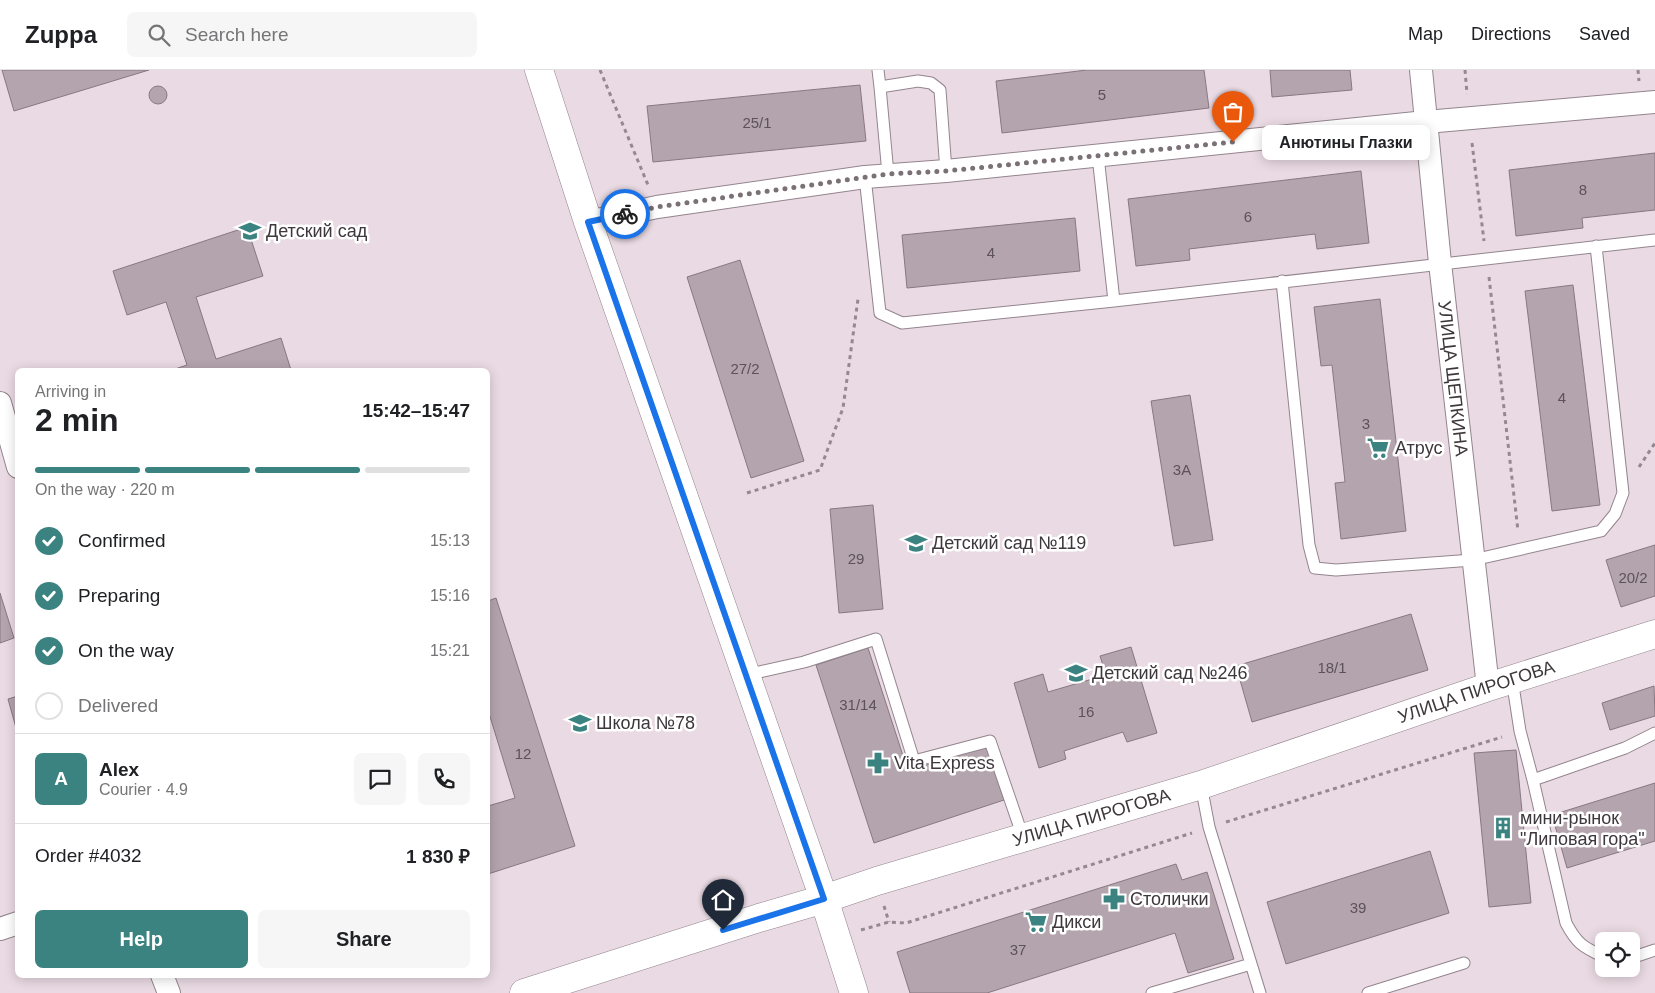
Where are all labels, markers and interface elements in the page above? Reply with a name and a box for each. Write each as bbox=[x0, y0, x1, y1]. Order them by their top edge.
search box bbox=[127, 12, 477, 57]
text: Zuppa bbox=[25, 21, 97, 48]
icon: search bbox=[145, 21, 173, 49]
text: Search here bbox=[185, 24, 289, 45]
text: Map bbox=[1408, 24, 1443, 44]
text: Directions bbox=[1471, 24, 1551, 44]
text: Saved bbox=[1579, 24, 1630, 44]
house number: 5 bbox=[1098, 86, 1106, 103]
pin bbox=[1212, 91, 1254, 142]
icon: bag bbox=[1219, 98, 1247, 126]
house number: 25/1 bbox=[742, 114, 772, 131]
callout: Анютины Глазки bbox=[1263, 124, 1430, 160]
text: Анютины Глазки bbox=[1279, 134, 1413, 151]
house number: 8 bbox=[1579, 181, 1587, 198]
courier bbox=[600, 189, 650, 239]
icon: bike bbox=[611, 200, 639, 228]
house number: 6 bbox=[1244, 208, 1252, 225]
school or university icon: Детский сад bbox=[237, 218, 263, 244]
place label: Детский сад bbox=[266, 221, 368, 241]
house number: 4 bbox=[987, 244, 995, 261]
street label: УЛИЦА ЩЕПКИНА bbox=[1434, 300, 1472, 457]
house number: 27/2 bbox=[730, 360, 760, 377]
text: Arriving in bbox=[35, 383, 106, 400]
house number: 4 bbox=[1558, 389, 1566, 406]
text: 15:42–15:47 bbox=[362, 400, 470, 421]
text: 2 min bbox=[35, 402, 119, 438]
house number: 3 bbox=[1362, 415, 1370, 432]
supermarket icon: Атрус bbox=[1365, 435, 1391, 461]
place label: Атрус bbox=[1395, 438, 1442, 458]
house number: 3А bbox=[1173, 461, 1191, 478]
text: On the way · 220 m bbox=[35, 481, 175, 498]
icon: check bbox=[35, 527, 63, 555]
text: Confirmed bbox=[78, 530, 166, 551]
school or university icon: Детский сад №119 bbox=[903, 530, 929, 556]
text: 15:13 bbox=[430, 532, 470, 549]
place label: Детский сад №119 bbox=[932, 533, 1086, 553]
house number: 29 bbox=[848, 550, 864, 567]
house number: 20/2 bbox=[1618, 569, 1648, 586]
icon: check bbox=[35, 582, 63, 610]
text: Preparing bbox=[78, 585, 160, 606]
text: 15:16 bbox=[430, 587, 470, 604]
icon: check bbox=[35, 637, 63, 665]
text: On the way bbox=[78, 640, 174, 661]
text: 15:21 bbox=[430, 642, 470, 659]
street label: УЛИЦА ПИРОГОВА bbox=[1395, 657, 1557, 727]
house number: 18/1 bbox=[1317, 659, 1347, 676]
school or university icon: Детский сад №246 bbox=[1063, 660, 1089, 686]
place label: Детский сад №246 bbox=[1092, 663, 1248, 683]
text: Delivered bbox=[78, 695, 158, 716]
house number: 31/14 bbox=[839, 696, 877, 713]
house number: 16 bbox=[1078, 703, 1094, 720]
school or university icon: Школа №78 bbox=[567, 710, 593, 736]
place label: Школа №78 bbox=[596, 713, 695, 733]
house number: 12 bbox=[515, 745, 531, 762]
pharmacy icon: Vita Express bbox=[865, 750, 891, 776]
button: chat bbox=[354, 753, 406, 805]
button: phone bbox=[418, 753, 470, 805]
place label: Vita Express bbox=[894, 753, 995, 773]
text: Alex bbox=[99, 759, 139, 780]
text: A bbox=[54, 768, 68, 789]
text: Courier · 4.9 bbox=[99, 781, 188, 798]
street label: УЛИЦА ПИРОГОВА bbox=[1010, 785, 1173, 850]
place label: мини-рынок "Липовая гора" bbox=[1520, 808, 1645, 849]
building icon: мини-рынок "Липовая гора" bbox=[1490, 815, 1516, 841]
text: Order #4032 bbox=[35, 845, 142, 866]
text: 1 830 ₽ bbox=[406, 846, 470, 867]
pin bbox=[702, 879, 744, 930]
icon: home bbox=[709, 886, 737, 914]
pharmacy icon: Столички bbox=[1101, 886, 1127, 912]
place label: Столички bbox=[1130, 889, 1209, 909]
house number: 39 bbox=[1350, 899, 1366, 916]
supermarket icon: Дикси bbox=[1023, 909, 1049, 935]
button: Help bbox=[35, 910, 248, 968]
button: Share bbox=[258, 910, 470, 968]
place label: Дикси bbox=[1052, 912, 1101, 932]
map controls bbox=[1595, 932, 1640, 977]
button: locate bbox=[1595, 932, 1640, 977]
house number: 37 bbox=[1010, 941, 1026, 958]

